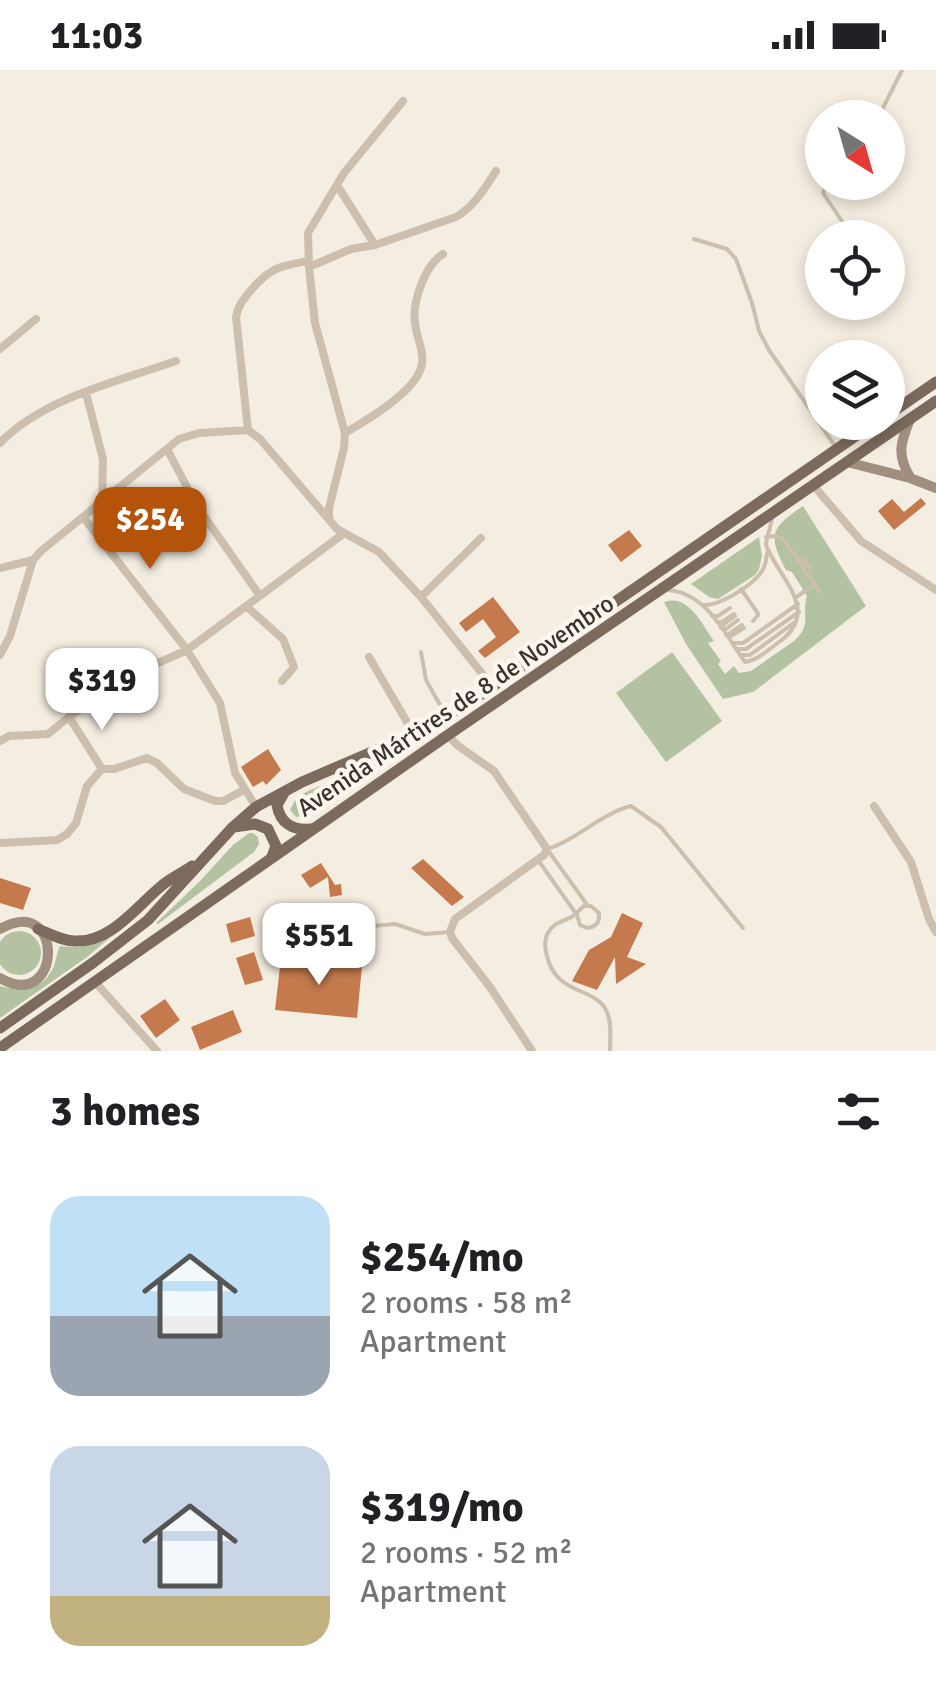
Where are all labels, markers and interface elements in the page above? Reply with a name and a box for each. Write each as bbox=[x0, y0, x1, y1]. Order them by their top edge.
text: 11:03 bbox=[50, 12, 143, 59]
north arrow bbox=[805, 100, 905, 200]
map controls bbox=[805, 100, 905, 440]
button: locate bbox=[805, 220, 905, 320]
button: layers bbox=[805, 340, 905, 440]
pin: $254 bbox=[91, 487, 209, 572]
text: $254 bbox=[115, 500, 185, 539]
street label: Avenida Mártires de 8 de Novembro bbox=[291, 587, 620, 823]
pin: $319 bbox=[43, 648, 161, 733]
text: $319 bbox=[67, 661, 137, 700]
pin: $551 bbox=[260, 903, 378, 988]
text: $551 bbox=[284, 916, 354, 955]
icon: filters bbox=[831, 1084, 886, 1139]
text: 3 homes bbox=[50, 1086, 200, 1137]
text: $254/mo bbox=[360, 1232, 524, 1283]
icon: home bbox=[130, 1236, 250, 1356]
text: 2 rooms · 58 m² bbox=[360, 1283, 573, 1322]
text: Apartment bbox=[360, 1322, 507, 1361]
text: $319/mo bbox=[360, 1482, 524, 1533]
icon: home bbox=[130, 1486, 250, 1606]
text: 2 rooms · 52 m² bbox=[360, 1533, 573, 1572]
text: Apartment bbox=[360, 1572, 507, 1611]

